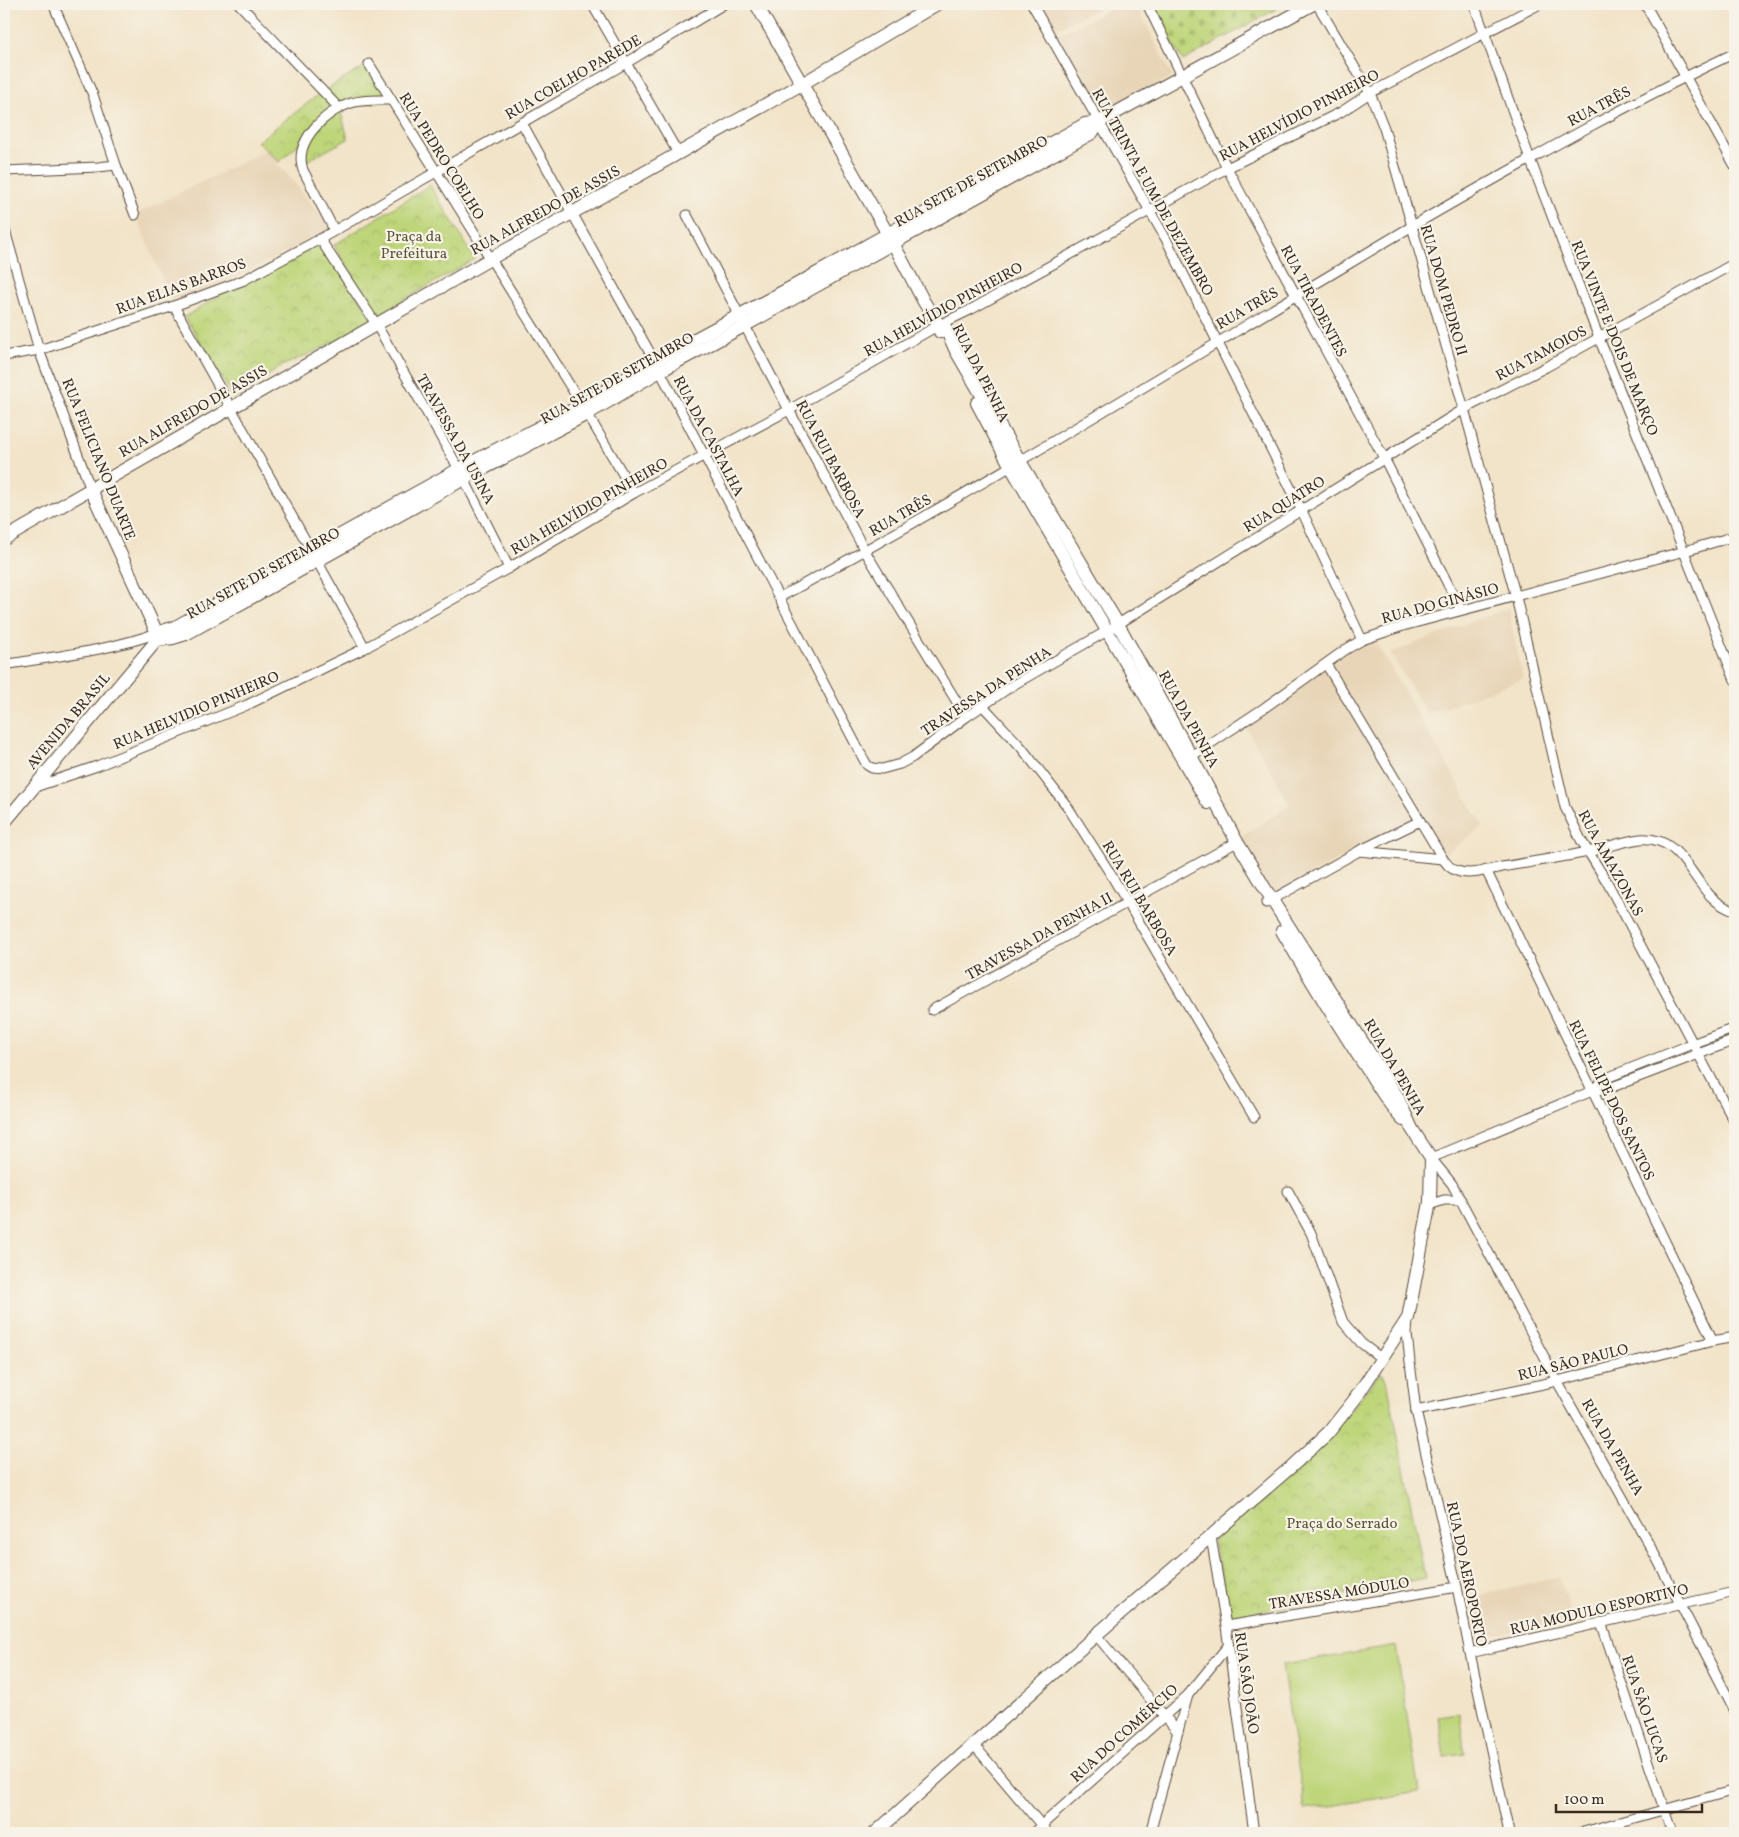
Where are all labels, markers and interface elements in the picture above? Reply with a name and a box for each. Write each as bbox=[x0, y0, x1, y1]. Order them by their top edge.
street label: RUA COELHO PAREDE bbox=[502, 31, 646, 126]
street label: RUA HELVÍDIO PINHEIRO bbox=[1216, 65, 1383, 168]
street label: RUA TRÊS bbox=[1564, 82, 1635, 133]
street label: RUA TRINTA E UM DE DEZEMBRO bbox=[1086, 85, 1218, 300]
street label: RUA PEDRO COELHO bbox=[393, 89, 488, 224]
street label: RUA SETE DE SETEMBRO bbox=[891, 131, 1052, 233]
street label: RUA ALFREDO DE ASSIS bbox=[467, 161, 625, 261]
street label: RUA DOM PEDRO II bbox=[1414, 222, 1471, 359]
park label: Praça da Prefeitura bbox=[381, 227, 447, 265]
street label: RUA VINTE E DOIS DE MARÇO bbox=[1565, 238, 1662, 439]
street label: RUA TIRADENTES bbox=[1274, 242, 1351, 361]
street label: RUA ELIAS BARROS bbox=[113, 254, 250, 321]
street label: RUA HELVÍDIO PINHEIRO bbox=[861, 258, 1027, 363]
street label: RUA TRÊS bbox=[1213, 283, 1283, 336]
street label: RUA DA PENHA bbox=[946, 321, 1014, 427]
street label: RUA TAMOIOS bbox=[1492, 321, 1591, 387]
street label: RUA SETE DE SETEMBRO bbox=[537, 328, 698, 430]
street label: RUA ALFREDO DE ASSIS bbox=[115, 361, 272, 464]
street label: TRAVESSA DA USINA bbox=[410, 371, 499, 509]
street label: RUA DA CASTALHA bbox=[667, 373, 749, 501]
street label: RUA FELICIANO DUARTE bbox=[55, 375, 140, 544]
street label: RUA RUI BARBOSA bbox=[790, 397, 870, 523]
street label: RUA HELVÍDIO PINHEIRO bbox=[507, 454, 672, 561]
street label: RUA QUATRO bbox=[1240, 472, 1330, 539]
street label: RUA TRÊS bbox=[866, 490, 936, 543]
street label: RUA SETE DE SETEMBRO bbox=[183, 523, 344, 625]
street label: RUA DO GINÁSIO bbox=[1379, 579, 1501, 630]
street label: TRAVESSA DA PENHA bbox=[918, 642, 1056, 742]
street label: RUA HELVIDIO PINHEIRO bbox=[110, 667, 283, 756]
street label: RUA DA PENHA bbox=[1152, 667, 1223, 773]
street label: AVENIDA BRASIL bbox=[22, 669, 116, 775]
street label: RUA AMAZONAS bbox=[1572, 807, 1648, 921]
street label: RUA RUI BARBOSA bbox=[1096, 837, 1182, 961]
street label: TRAVESSA DA PENHA II bbox=[963, 888, 1117, 986]
street label: RUA DA PENHA bbox=[1358, 1016, 1430, 1120]
street label: RUA FELIPE DOS SANTOS bbox=[1563, 1017, 1659, 1184]
street label: RUA SÃO PAULO bbox=[1516, 1340, 1631, 1387]
street label: RUA DA PENHA bbox=[1576, 1396, 1648, 1500]
street label: RUA DO AEROPORTO bbox=[1440, 1500, 1491, 1649]
park label: Praça do Serrado bbox=[1287, 1514, 1397, 1535]
street label: TRAVESSA MÓDULO bbox=[1268, 1573, 1411, 1616]
street label: RUA MODULO ESPORTIVO bbox=[1508, 1580, 1691, 1641]
street label: RUA SÃO JOÃO bbox=[1228, 1631, 1263, 1736]
street label: RUA SÃO LUCAS bbox=[1615, 1653, 1672, 1766]
street label: RUA DO COMÉRCIO bbox=[1067, 1680, 1183, 1788]
scale bar bbox=[1556, 1782, 1703, 1814]
text: 100 m bbox=[1564, 1790, 1604, 1811]

